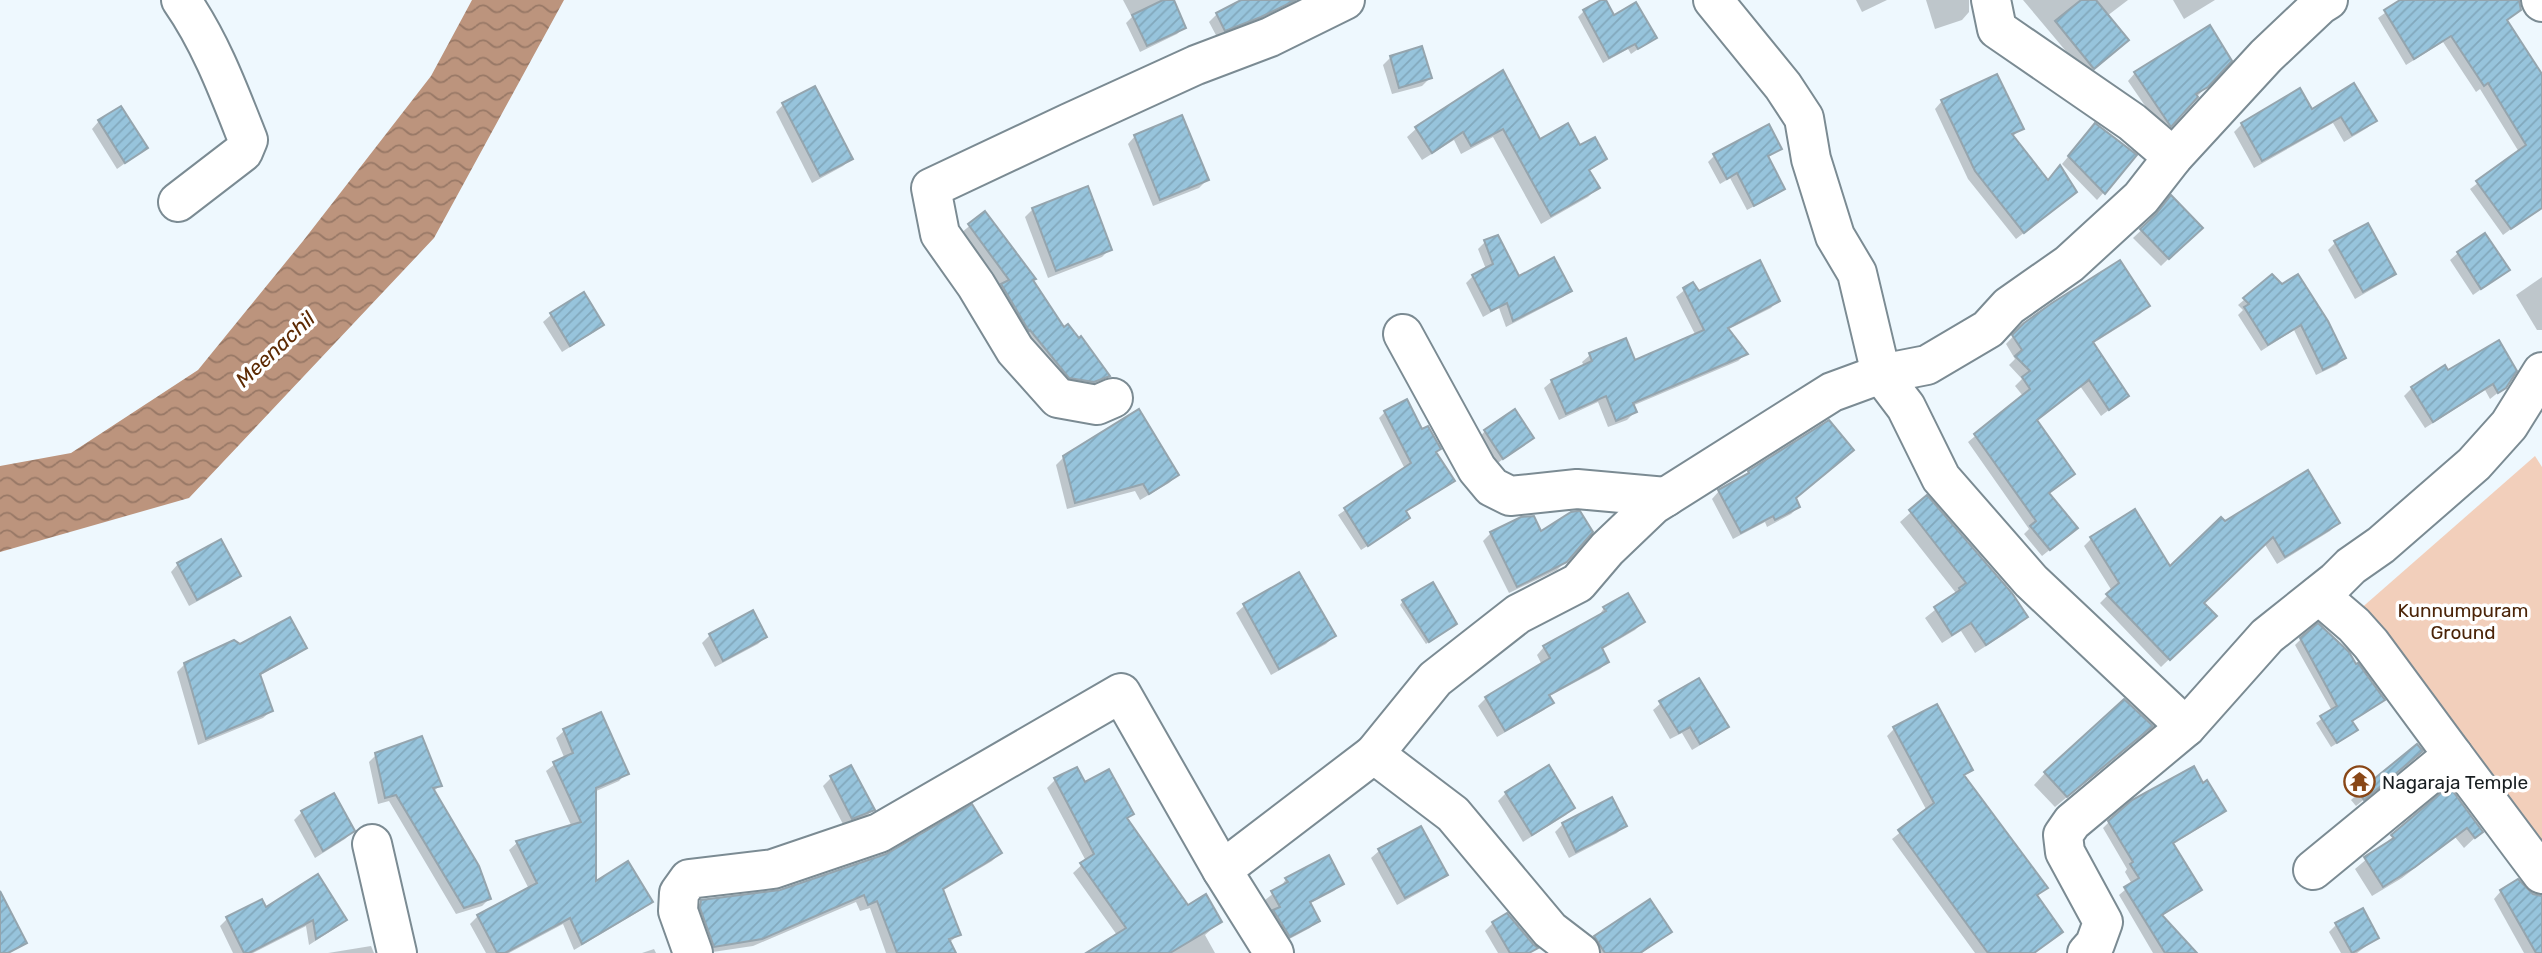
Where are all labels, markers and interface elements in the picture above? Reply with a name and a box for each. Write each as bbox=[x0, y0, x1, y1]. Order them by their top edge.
water label: Meenachil bbox=[230, 305, 321, 392]
park label: Kunnumpuram Ground bbox=[2397, 599, 2529, 644]
temple icon: Nagaraja Temple bbox=[2342, 765, 2376, 799]
place label: Nagaraja Temple bbox=[2382, 771, 2528, 794]

